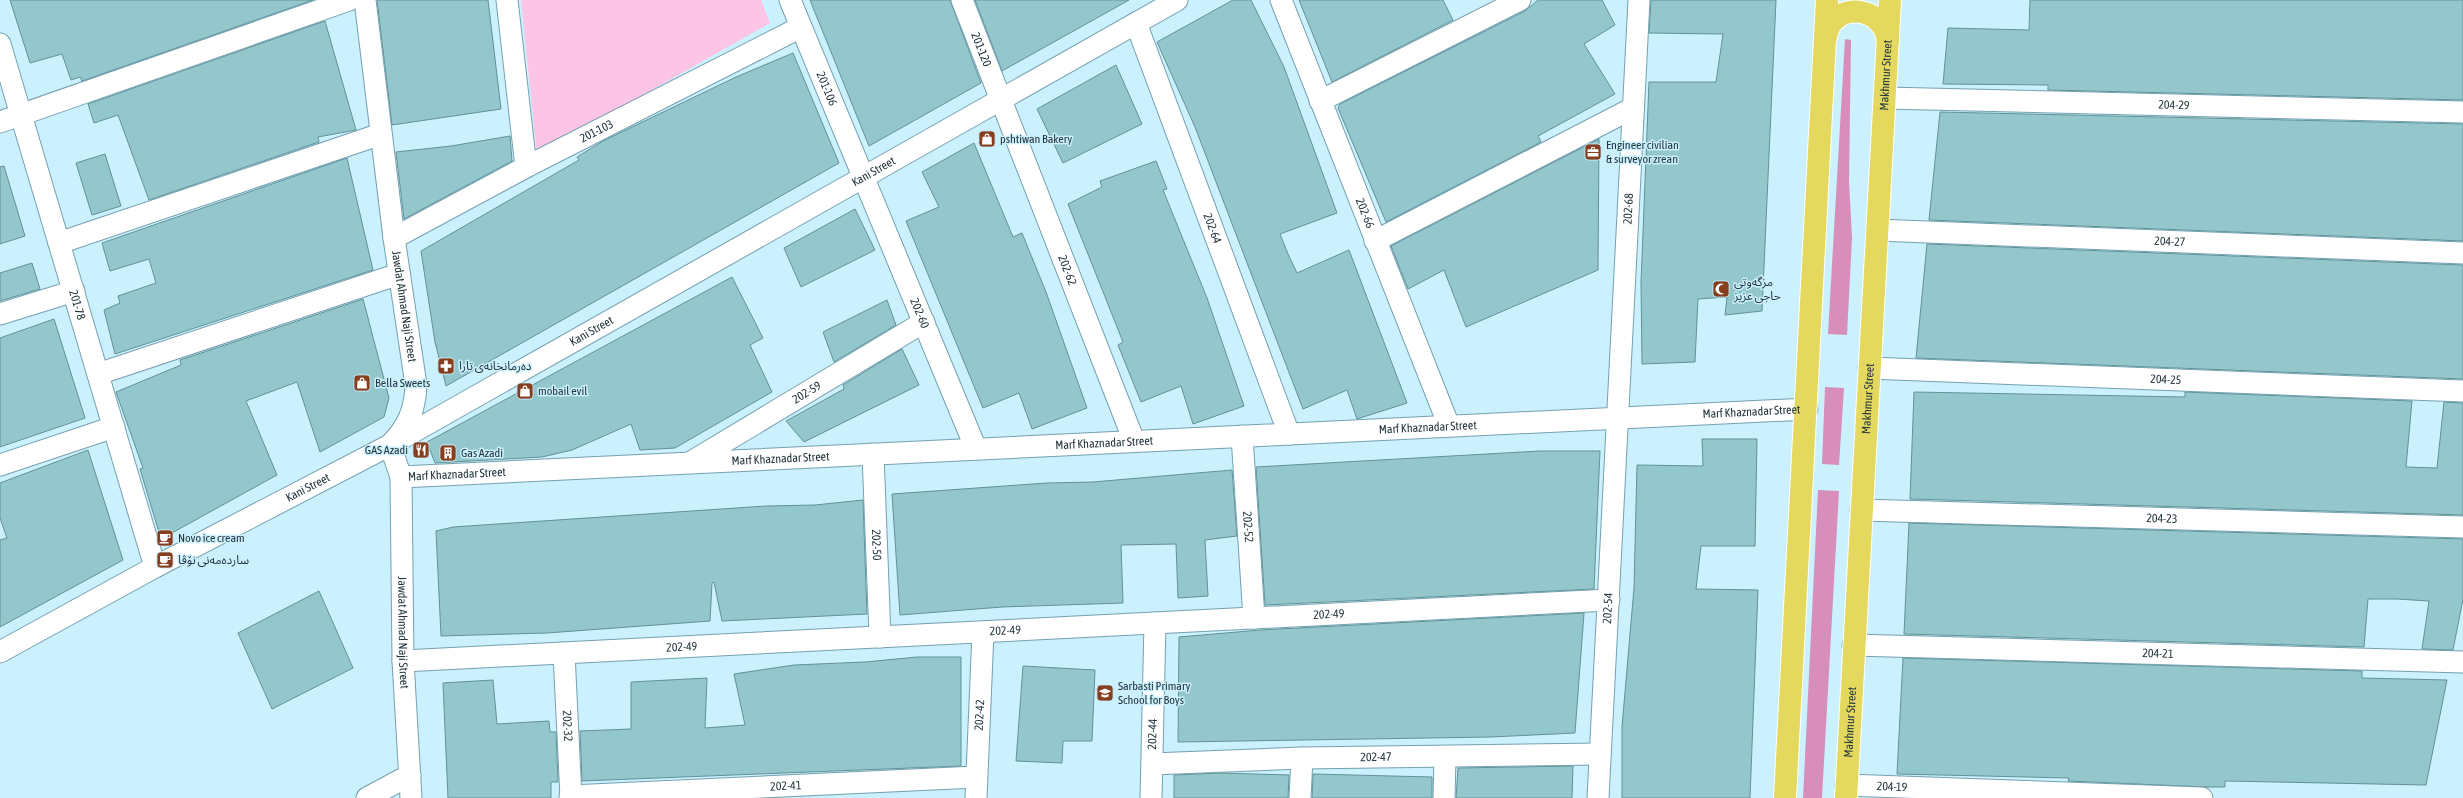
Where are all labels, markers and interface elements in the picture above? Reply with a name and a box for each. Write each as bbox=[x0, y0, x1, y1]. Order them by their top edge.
street label: 201-120 bbox=[968, 30, 994, 69]
street label: Makhmur Street bbox=[1877, 39, 1895, 111]
street label: 201-106 bbox=[813, 70, 840, 108]
street label: 204-29 bbox=[2158, 98, 2190, 112]
street label: 201-103 bbox=[577, 117, 616, 145]
shop icon: pshtiwan Bakery bbox=[977, 129, 997, 149]
place label: pshtiwan Bakery bbox=[1000, 132, 1072, 146]
place label: Engineer civilian & surveyor zrean bbox=[1606, 138, 1679, 166]
office icon: Engineer civilian & surveyor zrean bbox=[1583, 142, 1603, 162]
street label: Kani Street bbox=[849, 153, 898, 189]
street label: 202-68 bbox=[1620, 192, 1636, 225]
street label: 202-66 bbox=[1353, 196, 1377, 230]
street label: 202-64 bbox=[1200, 211, 1225, 246]
street label: 204-27 bbox=[2154, 234, 2186, 249]
street label: Jawdat Ahmad Naji Street bbox=[389, 250, 420, 364]
street label: 202-62 bbox=[1055, 253, 1080, 287]
place label: مزگەوتی حاجی عزیز bbox=[1733, 275, 1781, 303]
mosque icon: مزگەوتی حاجی عزیز bbox=[1711, 279, 1731, 299]
street label: 201-78 bbox=[66, 288, 88, 322]
street label: 202-60 bbox=[907, 296, 932, 331]
street label: Kani Street bbox=[567, 313, 616, 349]
pharmacy icon: دەرمانخانەی تارا bbox=[436, 356, 456, 376]
place label: دەرمانخانەی تارا bbox=[459, 359, 532, 373]
street label: Makhmur Street bbox=[1859, 362, 1877, 434]
street label: 204-25 bbox=[2150, 372, 2182, 387]
shop icon: Bella Sweets bbox=[352, 373, 372, 393]
place label: Bella Sweets bbox=[375, 376, 430, 390]
street label: 202-59 bbox=[790, 378, 824, 407]
shop icon: mobail evil bbox=[515, 381, 535, 401]
place label: mobail evil bbox=[538, 384, 588, 398]
street label: Marf Khaznadar Street bbox=[1702, 402, 1801, 421]
street label: Marf Khaznadar Street bbox=[1379, 418, 1478, 437]
street label: Marf Khaznadar Street bbox=[1055, 434, 1154, 452]
restaurant icon: GAS Azadi bbox=[411, 440, 431, 460]
place label: GAS Azadi bbox=[365, 443, 408, 457]
building icon: Gas Azadi bbox=[438, 443, 458, 463]
place label: Gas Azadi bbox=[461, 446, 503, 460]
street label: Marf Khaznadar Street bbox=[731, 449, 830, 468]
street label: Marf Khaznadar Street bbox=[408, 465, 507, 484]
street label: Kani Street bbox=[283, 470, 333, 505]
street label: 202-52 bbox=[1240, 511, 1256, 543]
street label: 204-23 bbox=[2146, 511, 2178, 526]
cafe icon: Novo ice cream bbox=[155, 528, 175, 548]
street label: 202-50 bbox=[869, 529, 884, 561]
place label: Novo ice cream bbox=[178, 531, 245, 545]
cafe icon: ساردەمەنی نۆڤا bbox=[155, 550, 175, 570]
place label: ساردەمەنی نۆڤا bbox=[178, 553, 249, 567]
street label: Jawdat Ahmad Naji Street bbox=[395, 576, 412, 690]
street label: 202-54 bbox=[1600, 592, 1616, 624]
street label: 202-49 bbox=[1313, 606, 1345, 622]
street label: 202-49 bbox=[989, 623, 1022, 638]
street label: 202-49 bbox=[666, 639, 698, 655]
street label: 204-21 bbox=[2142, 646, 2174, 661]
place label: Sarbasti Primary School for Boys bbox=[1118, 679, 1190, 707]
school or university icon: Sarbasti Primary School for Boys bbox=[1095, 683, 1115, 703]
street label: Makhmur Street bbox=[1841, 686, 1859, 758]
street label: 202-42 bbox=[972, 699, 987, 731]
street label: 202-32 bbox=[560, 710, 575, 742]
street label: 202-44 bbox=[1145, 718, 1160, 750]
street label: 202-47 bbox=[1360, 750, 1392, 764]
street label: 202-41 bbox=[770, 778, 802, 794]
street label: 204-19 bbox=[1876, 779, 1908, 794]

